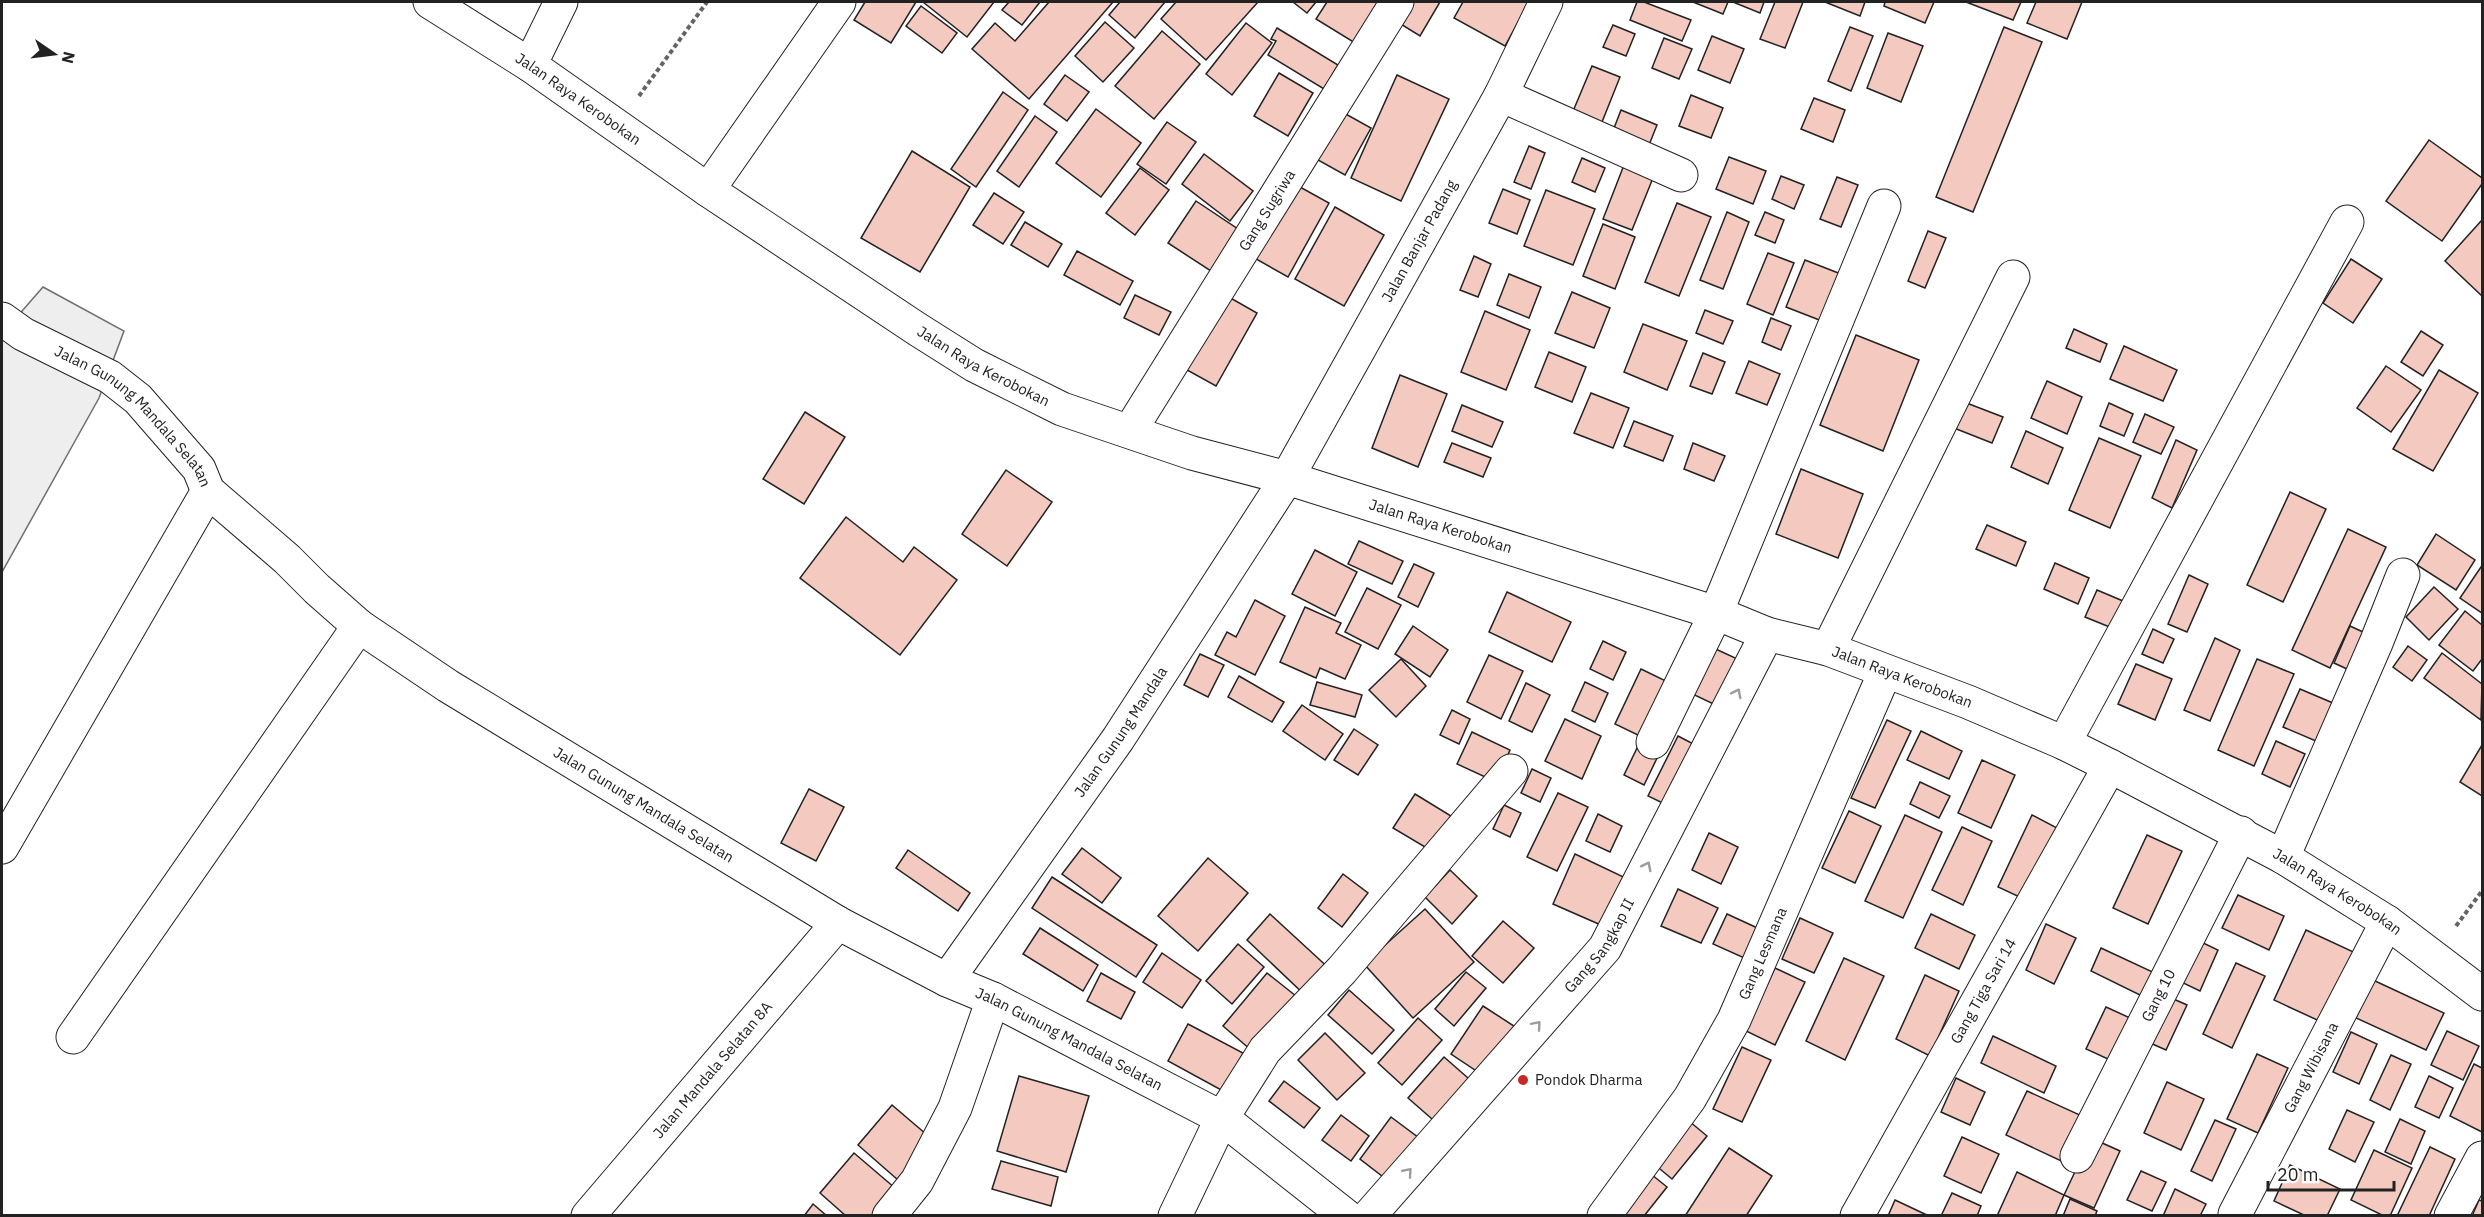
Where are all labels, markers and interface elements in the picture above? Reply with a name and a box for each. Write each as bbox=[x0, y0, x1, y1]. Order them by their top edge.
north arrow bbox=[24, 24, 84, 84]
street label: Jalan Raya Kerobokan bbox=[512, 48, 645, 149]
text: N bbox=[57, 50, 80, 66]
street label: Gang Sugriwa bbox=[1234, 166, 1299, 254]
street label: Jalan Banjar Padang bbox=[1377, 176, 1461, 305]
street label: Jalan Raya Kerobokan bbox=[914, 322, 1053, 410]
street label: Jalan Gunung Mandala Selatan bbox=[52, 341, 215, 490]
street label: Jalan Raya Kerobokan bbox=[1367, 494, 1515, 557]
street label: Jalan Raya Kerobokan bbox=[1829, 641, 1975, 712]
street label: Jalan Gunung Mandala bbox=[1070, 663, 1171, 801]
one-way arrow bbox=[1730, 689, 1741, 699]
street label: Jalan Gunung Mandala Selatan bbox=[550, 742, 738, 867]
street label: Jalan Raya Kerobokan bbox=[2270, 843, 2406, 939]
one-way arrow bbox=[1640, 862, 1651, 873]
street label: Gang Sangkap II bbox=[1560, 895, 1638, 997]
street label: Gang Lesmana bbox=[1734, 904, 1791, 1003]
street label: Gang Tiga Sari 14 bbox=[1946, 935, 2020, 1047]
street label: Gang 10 bbox=[2137, 966, 2179, 1025]
street label: Jalan Gunung Mandala Selatan bbox=[973, 983, 1166, 1094]
street label: Jalan Mandala Selatan 8A bbox=[649, 997, 776, 1142]
street label: Gang Wibisana bbox=[2279, 1019, 2342, 1116]
one-way arrow bbox=[1530, 1021, 1541, 1032]
place label: Pondok Dharma bbox=[1535, 1070, 1642, 1089]
marker: Pondok Dharma bbox=[1516, 1073, 1530, 1087]
scale bar bbox=[2268, 1154, 2394, 1192]
text: 20 m bbox=[2277, 1163, 2319, 1186]
one-way arrow bbox=[1401, 1168, 1412, 1178]

